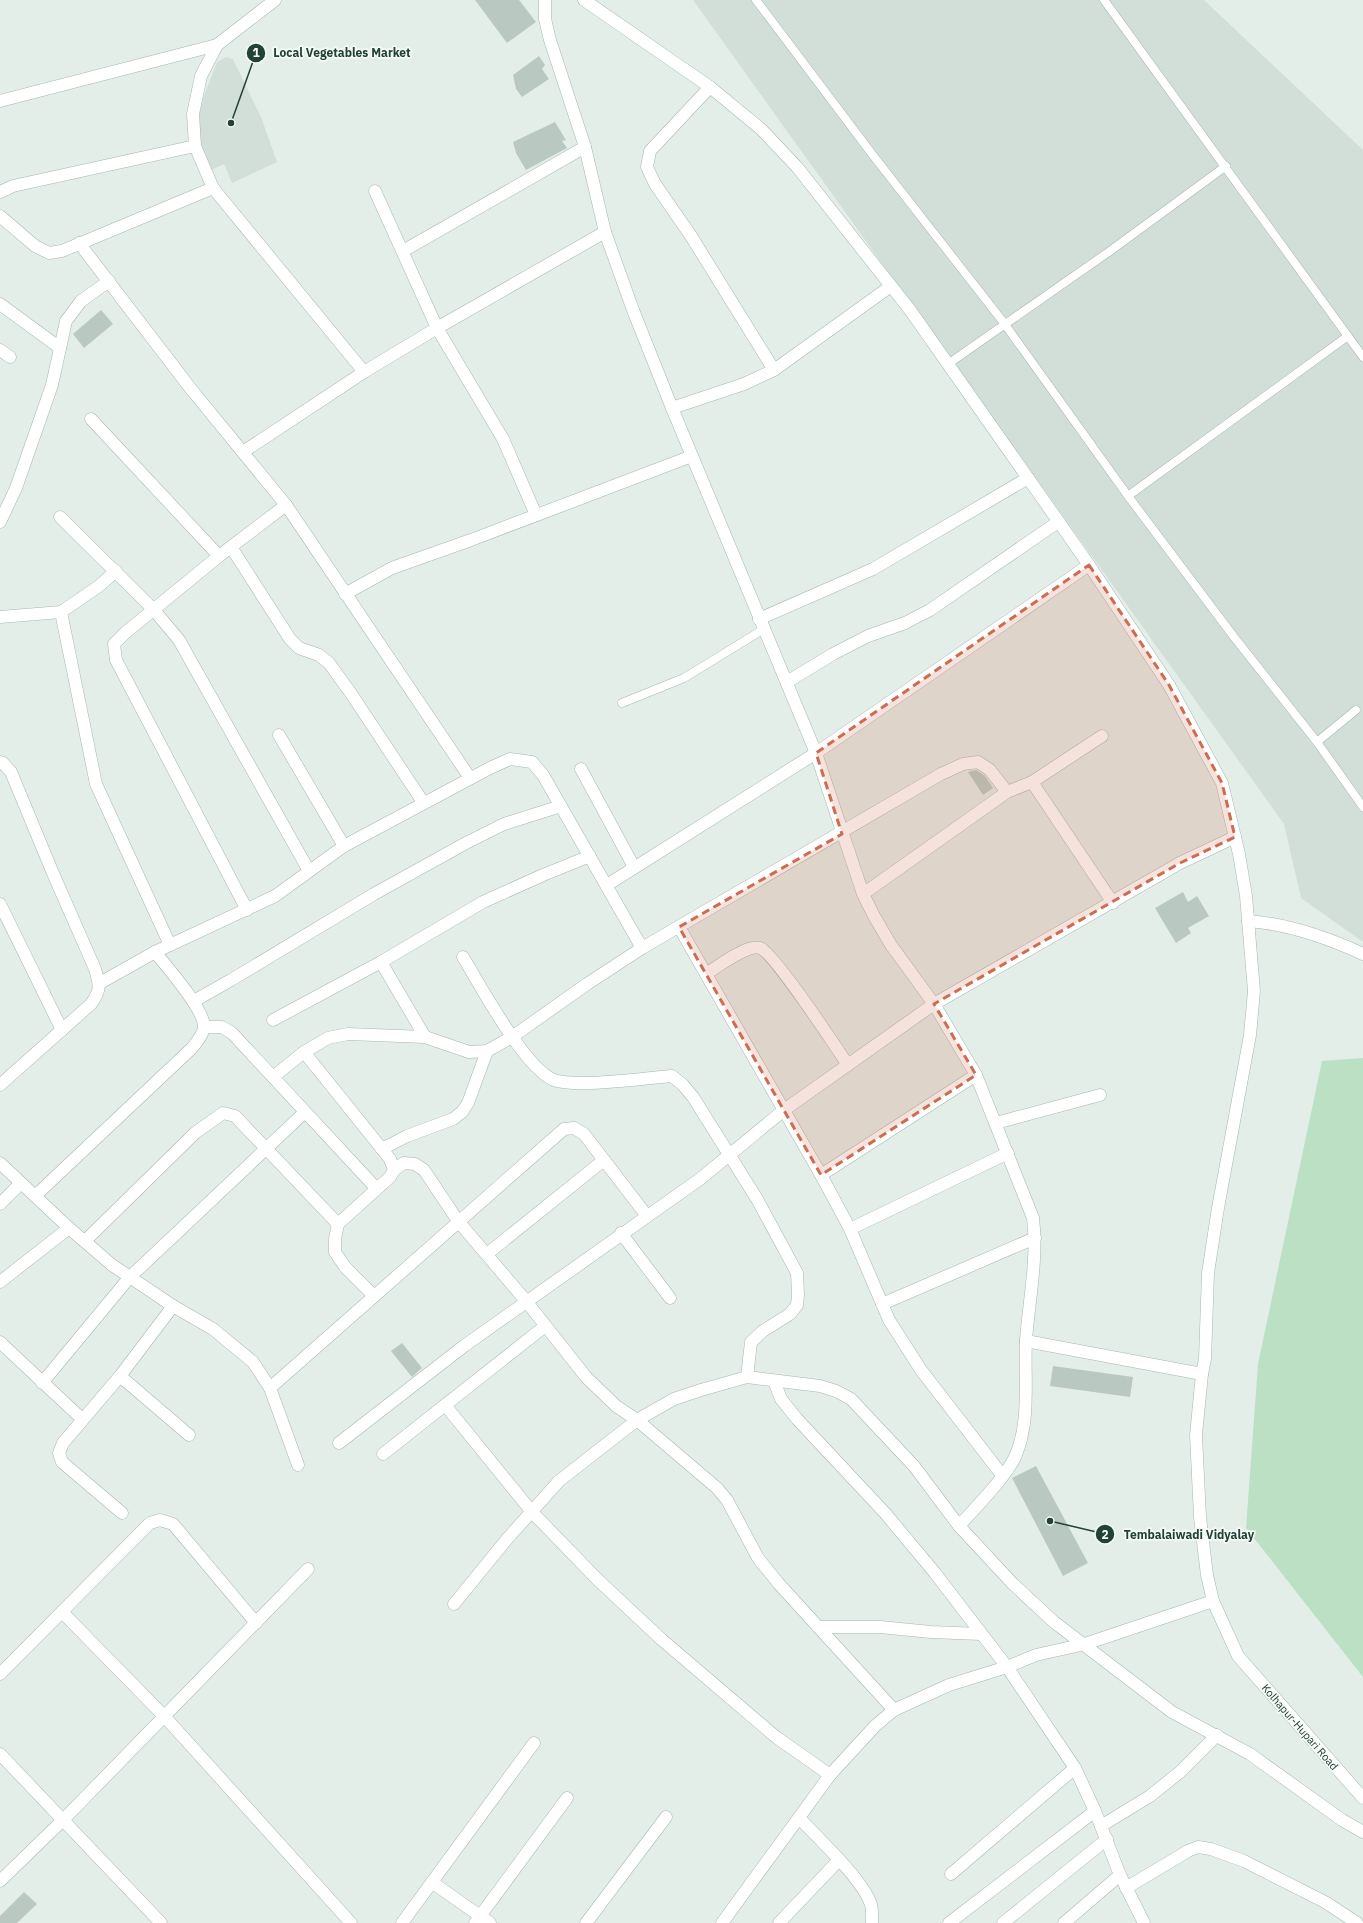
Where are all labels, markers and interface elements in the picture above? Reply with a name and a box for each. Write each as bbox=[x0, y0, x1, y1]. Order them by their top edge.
callout: Local Vegetables Market bbox=[246, 41, 419, 65]
text: 1 bbox=[252, 45, 260, 60]
text: Local Vegetables Market bbox=[273, 45, 411, 60]
callout: Tembalaiwadi Vidyalay bbox=[1095, 1522, 1262, 1546]
text: 2 bbox=[1101, 1527, 1109, 1542]
text: Tembalaiwadi Vidyalay bbox=[1124, 1527, 1255, 1542]
street label: Kolhapur-Hupari Road bbox=[1259, 1681, 1341, 1773]

